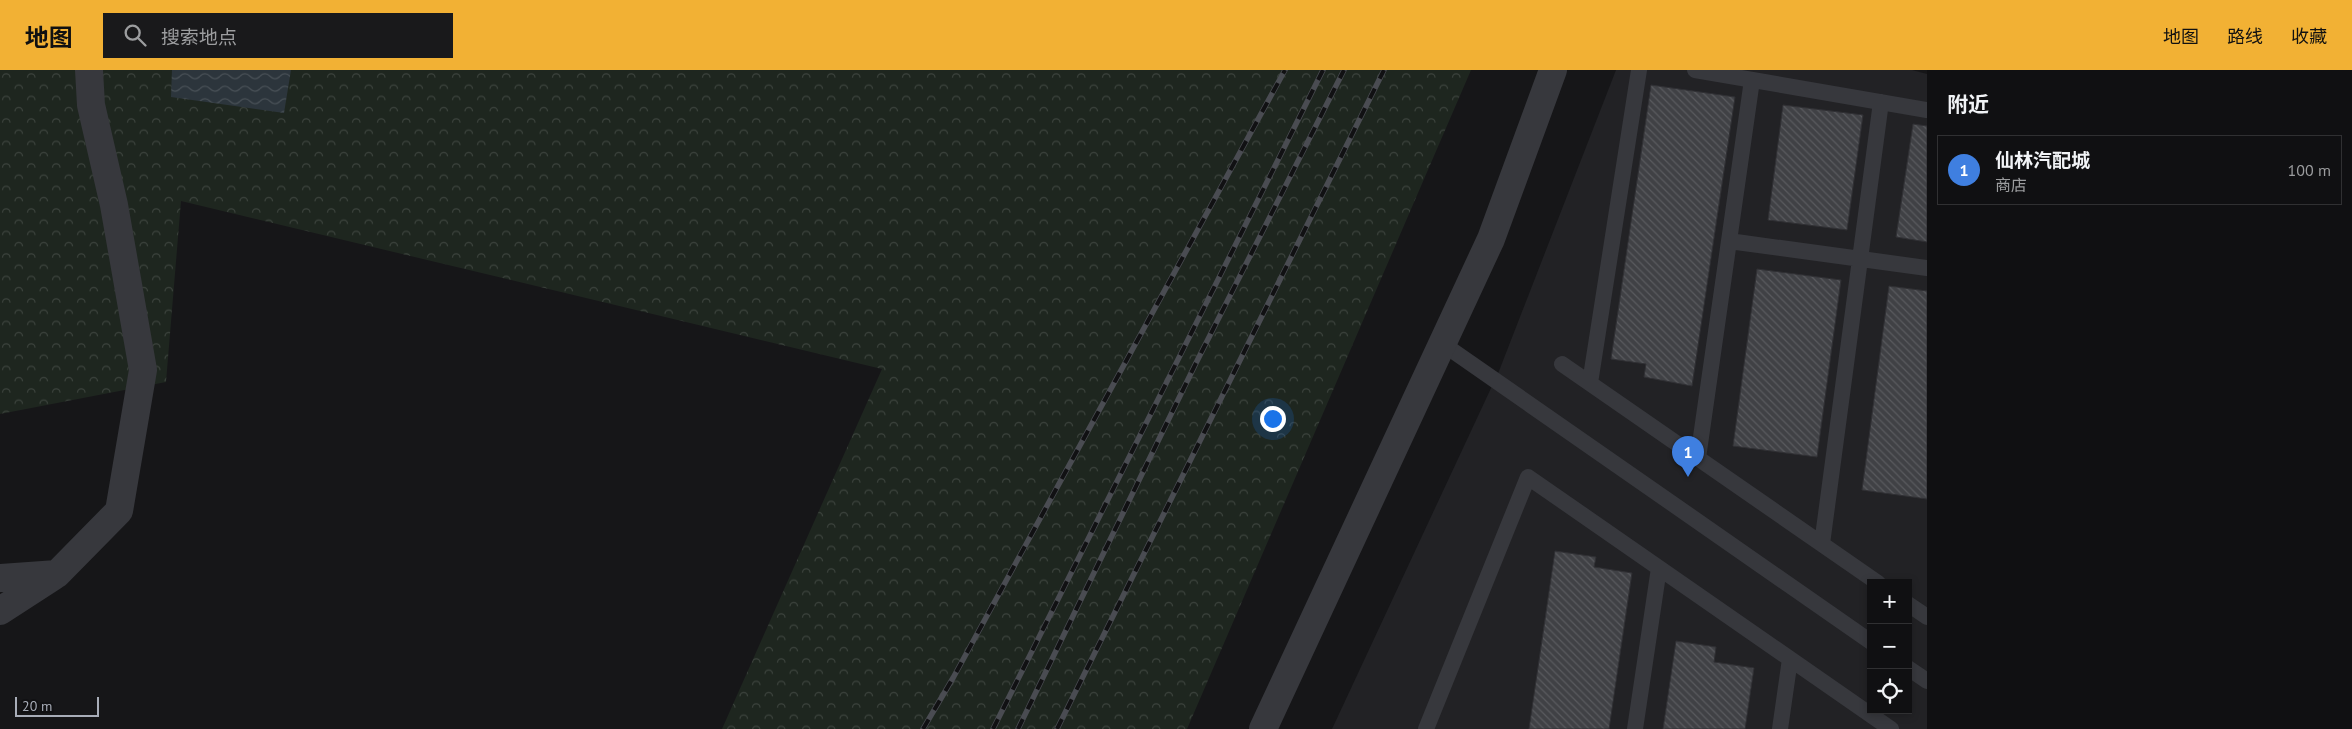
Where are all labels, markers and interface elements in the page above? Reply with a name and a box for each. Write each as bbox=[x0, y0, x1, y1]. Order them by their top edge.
search box bbox=[103, 13, 453, 58]
icon: search bbox=[121, 21, 149, 49]
text: 地图 bbox=[25, 22, 73, 53]
text: 搜索地点 bbox=[161, 25, 237, 49]
text: 地图 bbox=[2163, 25, 2199, 48]
text: 路线 bbox=[2227, 25, 2263, 48]
text: 收藏 bbox=[2291, 25, 2327, 48]
text: 附近 bbox=[1947, 91, 1989, 118]
text: 仙林汽配城 bbox=[1995, 148, 2090, 172]
text: 1 bbox=[1959, 160, 1969, 180]
text: 100 m bbox=[2288, 160, 2331, 180]
text: 商店 bbox=[1995, 175, 2027, 195]
your location bbox=[1260, 406, 1286, 432]
pin: 1 bbox=[1672, 436, 1704, 477]
map controls bbox=[1867, 579, 1912, 714]
button: + bbox=[1867, 579, 1912, 624]
button: − bbox=[1867, 624, 1912, 669]
button: locate bbox=[1867, 669, 1912, 714]
scale bar bbox=[15, 694, 99, 717]
text: 20 m bbox=[22, 697, 52, 715]

